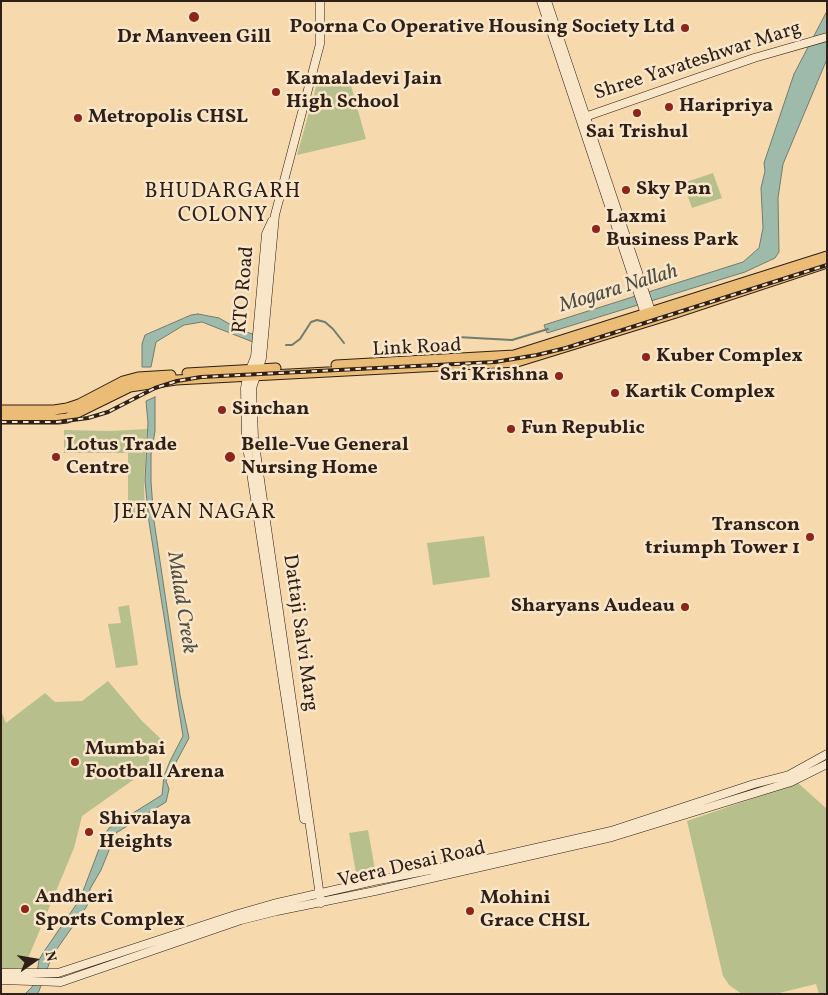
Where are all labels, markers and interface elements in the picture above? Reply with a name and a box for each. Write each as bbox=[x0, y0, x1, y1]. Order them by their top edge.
marker: Dr Manveen Gill bbox=[187, 10, 201, 24]
place label: Poorna Co Operative Housing Society Ltd bbox=[290, 16, 675, 40]
street label: Shree Yavateshwar Marg bbox=[592, 17, 804, 107]
marker: Poorna Co Operative Housing Society Ltd bbox=[679, 22, 691, 34]
place label: Dr Manveen Gill bbox=[117, 26, 271, 50]
place label: Kamaladevi Jain High School bbox=[286, 68, 442, 115]
marker: Kamaladevi Jain High School bbox=[270, 86, 282, 98]
place label: Haripriya bbox=[679, 95, 773, 119]
marker: Haripriya bbox=[663, 101, 675, 113]
place label: Metropolis CHSL bbox=[88, 106, 248, 130]
marker: Sai Trishul bbox=[631, 107, 643, 119]
marker: Metropolis CHSL bbox=[72, 112, 84, 124]
place label: Sai Trishul bbox=[586, 121, 688, 145]
place label: Sky Pan bbox=[636, 178, 711, 202]
district label: BHUDARGARH COLONY bbox=[143, 180, 303, 230]
marker: Sky Pan bbox=[620, 184, 632, 196]
place label: Laxmi Business Park bbox=[606, 206, 739, 253]
marker: Laxmi Business Park bbox=[590, 223, 602, 235]
street label: RTO Road bbox=[229, 245, 261, 335]
water label: Mogara Nallah bbox=[557, 260, 681, 320]
street label: Link Road bbox=[372, 335, 462, 363]
place label: Kuber Complex bbox=[656, 345, 803, 369]
marker: Kuber Complex bbox=[640, 351, 652, 363]
place label: Sri Krishna bbox=[440, 364, 549, 388]
marker: Sri Krishna bbox=[553, 370, 565, 382]
place label: Kartik Complex bbox=[625, 381, 775, 405]
marker: Kartik Complex bbox=[609, 387, 621, 399]
place label: Sinchan bbox=[232, 398, 309, 422]
marker: Sinchan bbox=[216, 404, 228, 416]
place label: Fun Republic bbox=[521, 417, 645, 441]
marker: Fun Republic bbox=[505, 423, 517, 435]
place label: Lotus Trade Centre bbox=[66, 434, 177, 481]
place label: Belle-Vue General Nursing Home bbox=[241, 434, 409, 481]
marker: Belle-Vue General Nursing Home bbox=[223, 450, 237, 464]
marker: Lotus Trade Centre bbox=[50, 451, 62, 463]
district label: JEEVAN NAGAR bbox=[112, 501, 278, 527]
place label: Transcon triumph Tower 1 bbox=[645, 514, 800, 561]
marker: Transcon triumph Tower 1 bbox=[804, 531, 816, 543]
water label: Malad Creek bbox=[160, 550, 200, 656]
street label: Dattaji Salvi Marg bbox=[276, 553, 322, 713]
place label: Sharyans Audeau bbox=[511, 595, 675, 619]
marker: Sharyans Audeau bbox=[679, 601, 691, 613]
place label: Mumbai Football Arena bbox=[85, 738, 225, 785]
marker: Mumbai Football Arena bbox=[69, 756, 81, 768]
place label: Shivalaya Heights bbox=[99, 808, 191, 855]
marker: Shivalaya Heights bbox=[83, 826, 95, 838]
street label: Veera Desai Road bbox=[336, 837, 488, 895]
place label: Andheri Sports Complex bbox=[35, 886, 185, 933]
place label: Mohini Grace CHSL bbox=[480, 887, 590, 934]
marker: Andheri Sports Complex bbox=[19, 903, 31, 915]
marker: Mohini Grace CHSL bbox=[464, 905, 476, 917]
north arrow bbox=[10, 935, 60, 985]
text: N bbox=[40, 949, 61, 964]

